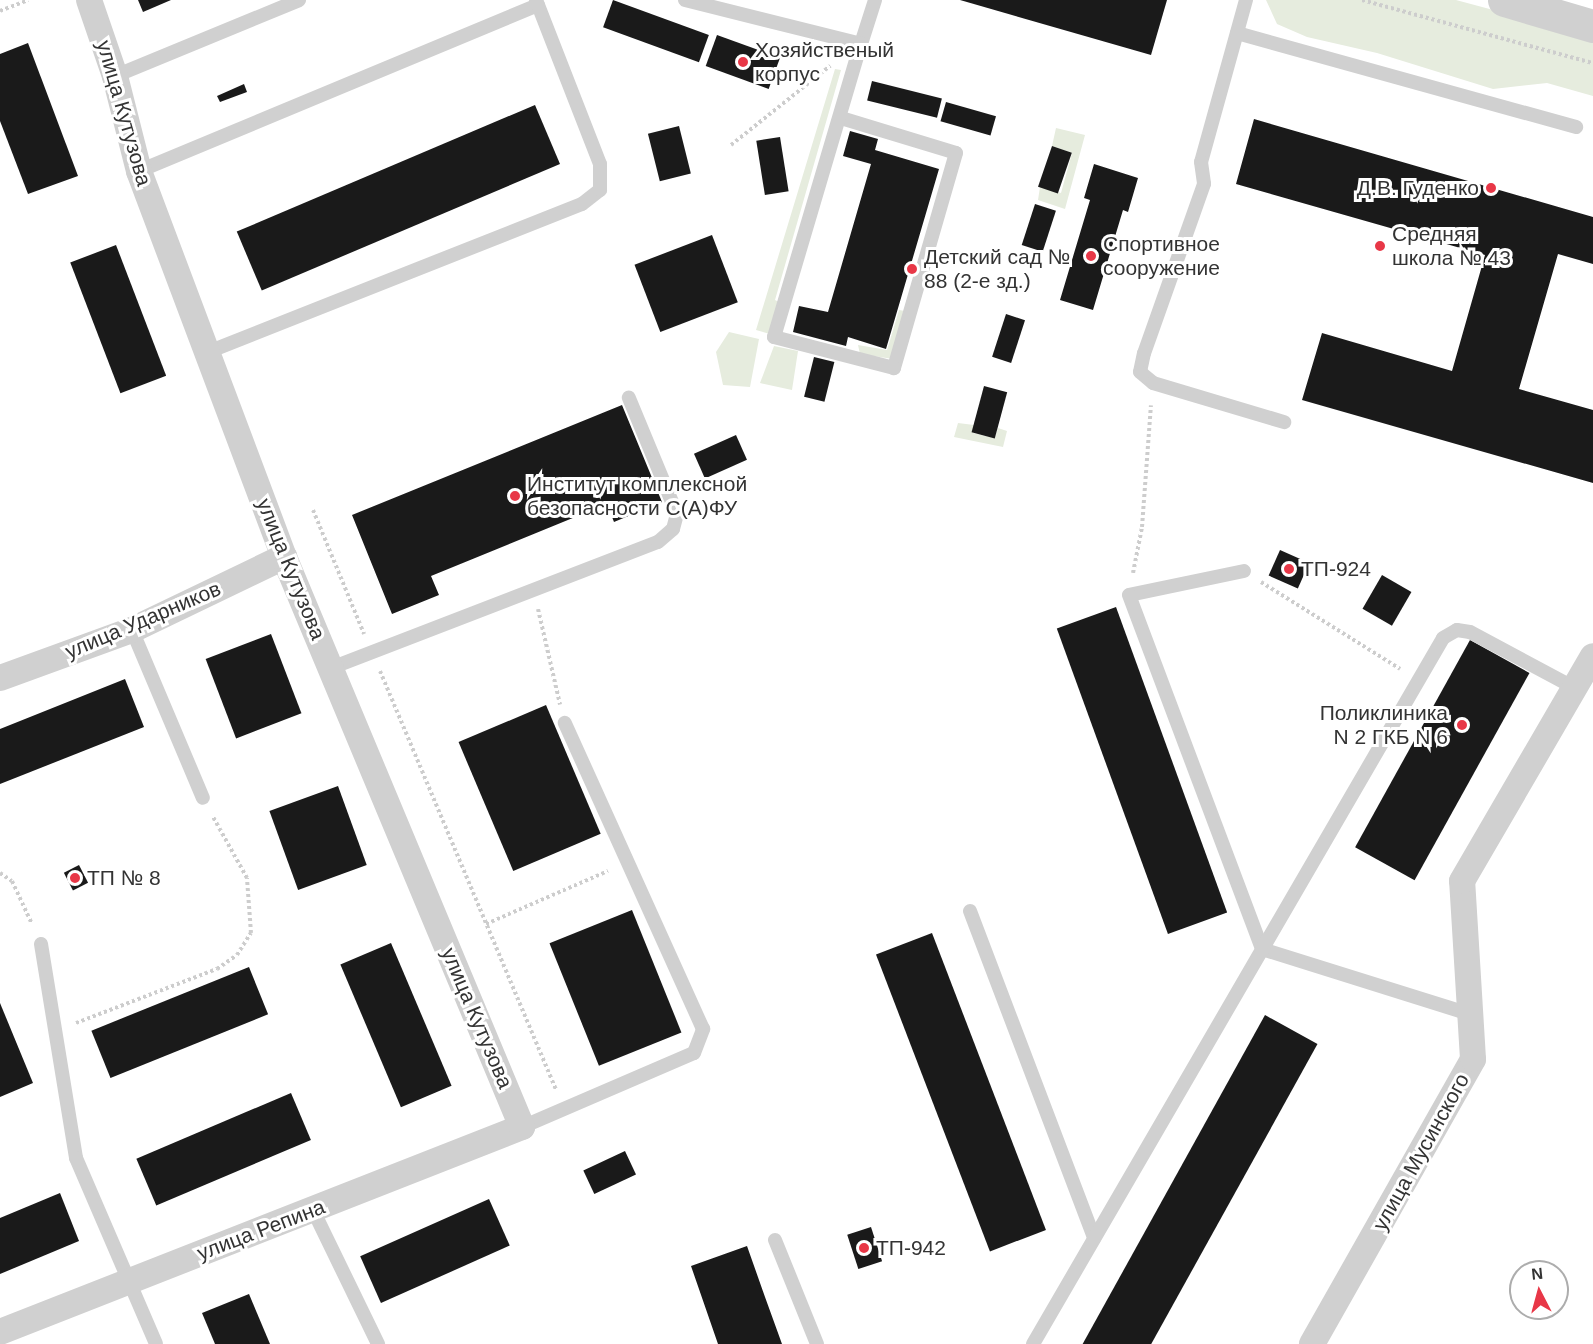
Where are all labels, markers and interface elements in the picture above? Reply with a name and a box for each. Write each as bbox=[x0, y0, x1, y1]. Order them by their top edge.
street label: улица Кутузова bbox=[91, 37, 157, 189]
place label: Хозяйственый корпус bbox=[755, 37, 894, 87]
marker: Хозяйственый корпус bbox=[736, 55, 750, 69]
place label: Д.В. Гуденко bbox=[1357, 175, 1479, 201]
marker: Д.В. Гуденко bbox=[1484, 181, 1498, 195]
place label: Средняя школа № 43 bbox=[1392, 221, 1511, 271]
place label: Спортивное сооружение bbox=[1103, 231, 1220, 281]
marker: Средняя школа № 43 bbox=[1373, 239, 1387, 253]
place label: Детский сад № 88 (2-е зд.) bbox=[924, 244, 1070, 294]
marker: Спортивное сооружение bbox=[1084, 249, 1098, 263]
marker: Детский сад № 88 (2-е зд.) bbox=[905, 262, 919, 276]
place label: Институт комплексной безопасности С(А)ФУ bbox=[527, 471, 747, 521]
marker: Институт комплексной безопасности С(А)ФУ bbox=[508, 489, 522, 503]
street label: улица Кутузова bbox=[251, 495, 331, 643]
place label: ТП-924 bbox=[1301, 556, 1371, 582]
marker: ТП-924 bbox=[1282, 562, 1296, 576]
street label: улица Ударников bbox=[61, 576, 225, 664]
place label: Поликлиника N 2 ГКБ N 6 bbox=[1320, 700, 1448, 750]
marker: Поликлиника N 2 ГКБ N 6 bbox=[1453, 716, 1471, 734]
place label: ТП № 8 bbox=[87, 865, 161, 891]
marker: ТП № 8 bbox=[68, 871, 82, 885]
street label: улица Кутузова bbox=[436, 944, 518, 1092]
street label: улица Мусинского bbox=[1367, 1069, 1475, 1235]
street label: улица Репина bbox=[194, 1194, 328, 1266]
place label: ТП-942 bbox=[876, 1235, 946, 1261]
marker: ТП-942 bbox=[857, 1241, 871, 1255]
north arrow bbox=[1509, 1260, 1569, 1320]
text: N bbox=[1531, 1265, 1544, 1283]

